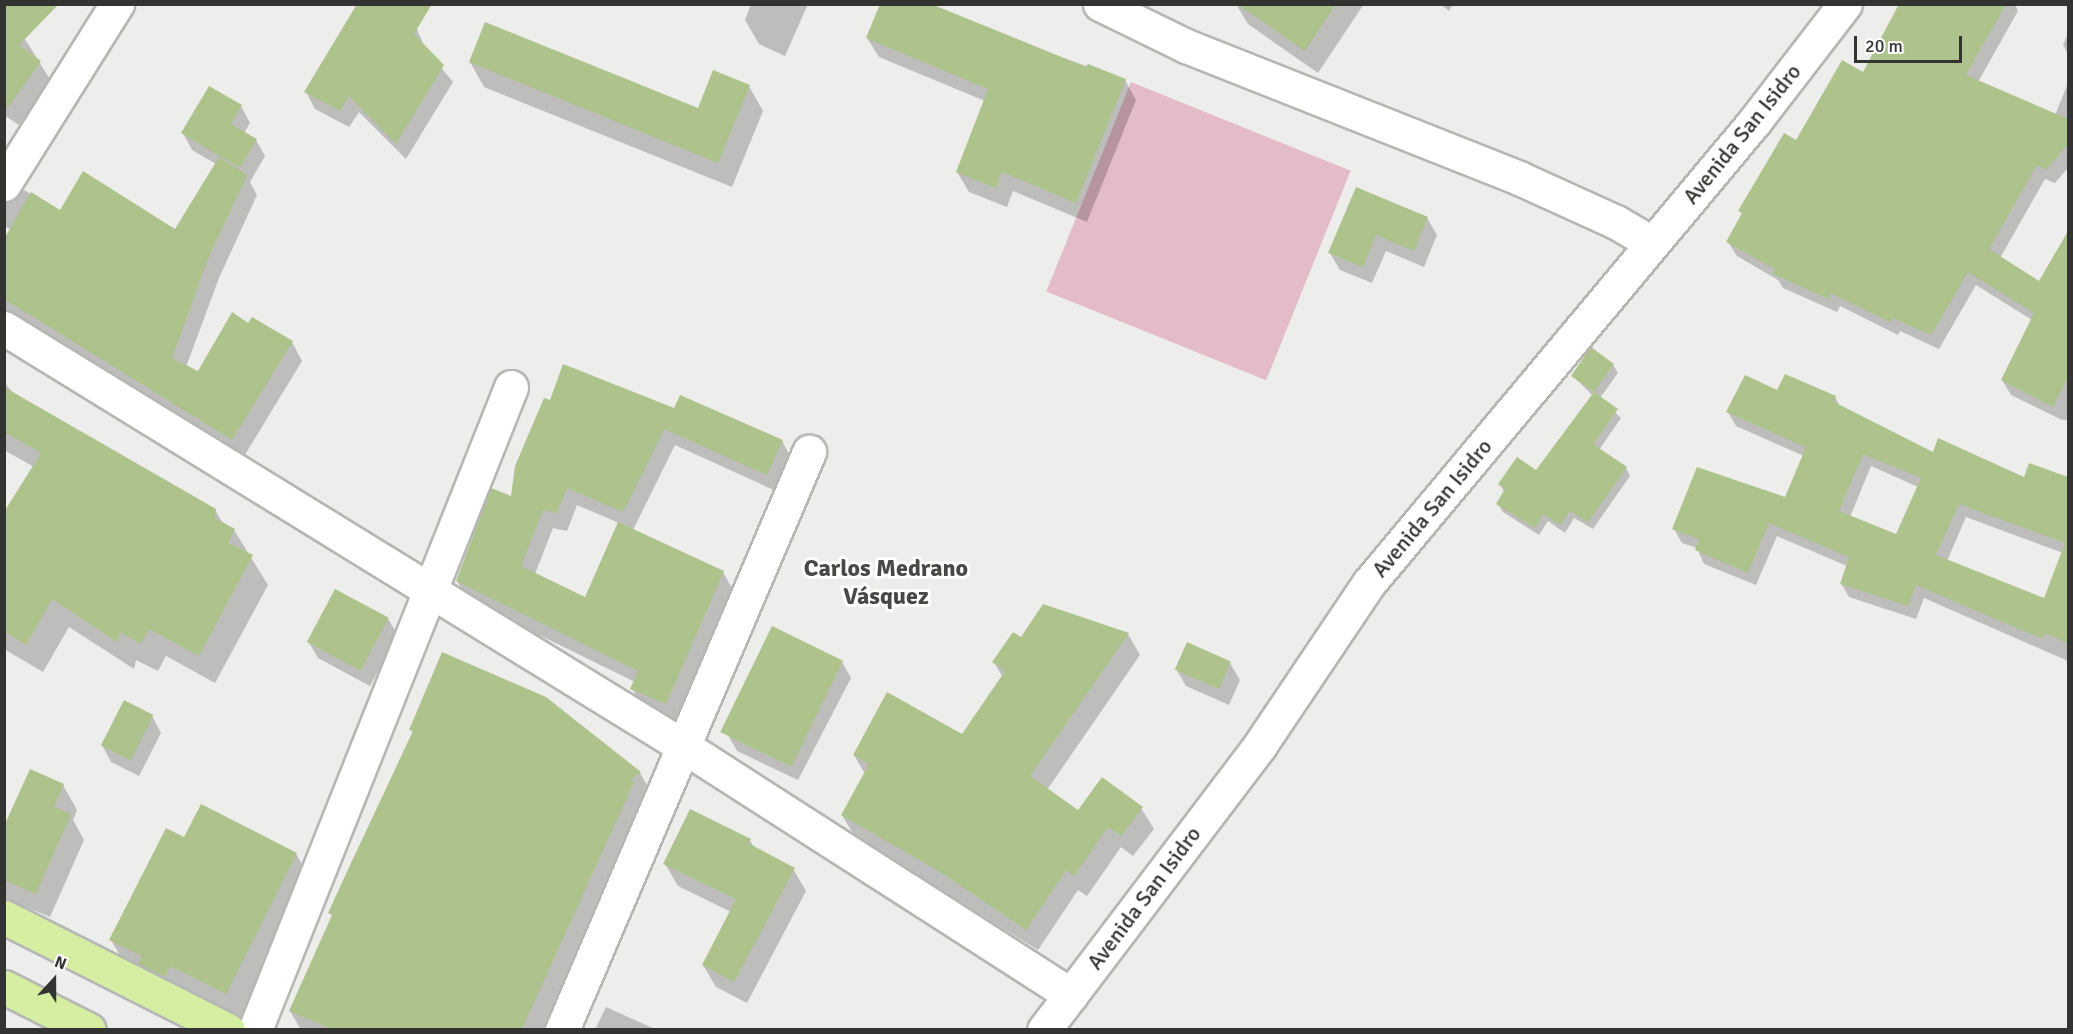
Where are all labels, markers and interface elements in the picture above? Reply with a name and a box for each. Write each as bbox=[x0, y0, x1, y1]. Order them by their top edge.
scale bar bbox=[1857, 24, 1965, 62]
text: 20 m bbox=[1865, 35, 1903, 57]
street label: Avenida San Isidro bbox=[1677, 59, 1807, 209]
street label: Avenida San Isidro bbox=[1366, 433, 1498, 583]
district label: Carlos Medrano Vásquez bbox=[804, 555, 968, 611]
street label: Avenida San Isidro bbox=[1082, 821, 1206, 975]
north arrow bbox=[24, 950, 84, 1010]
text: N bbox=[52, 952, 69, 975]

